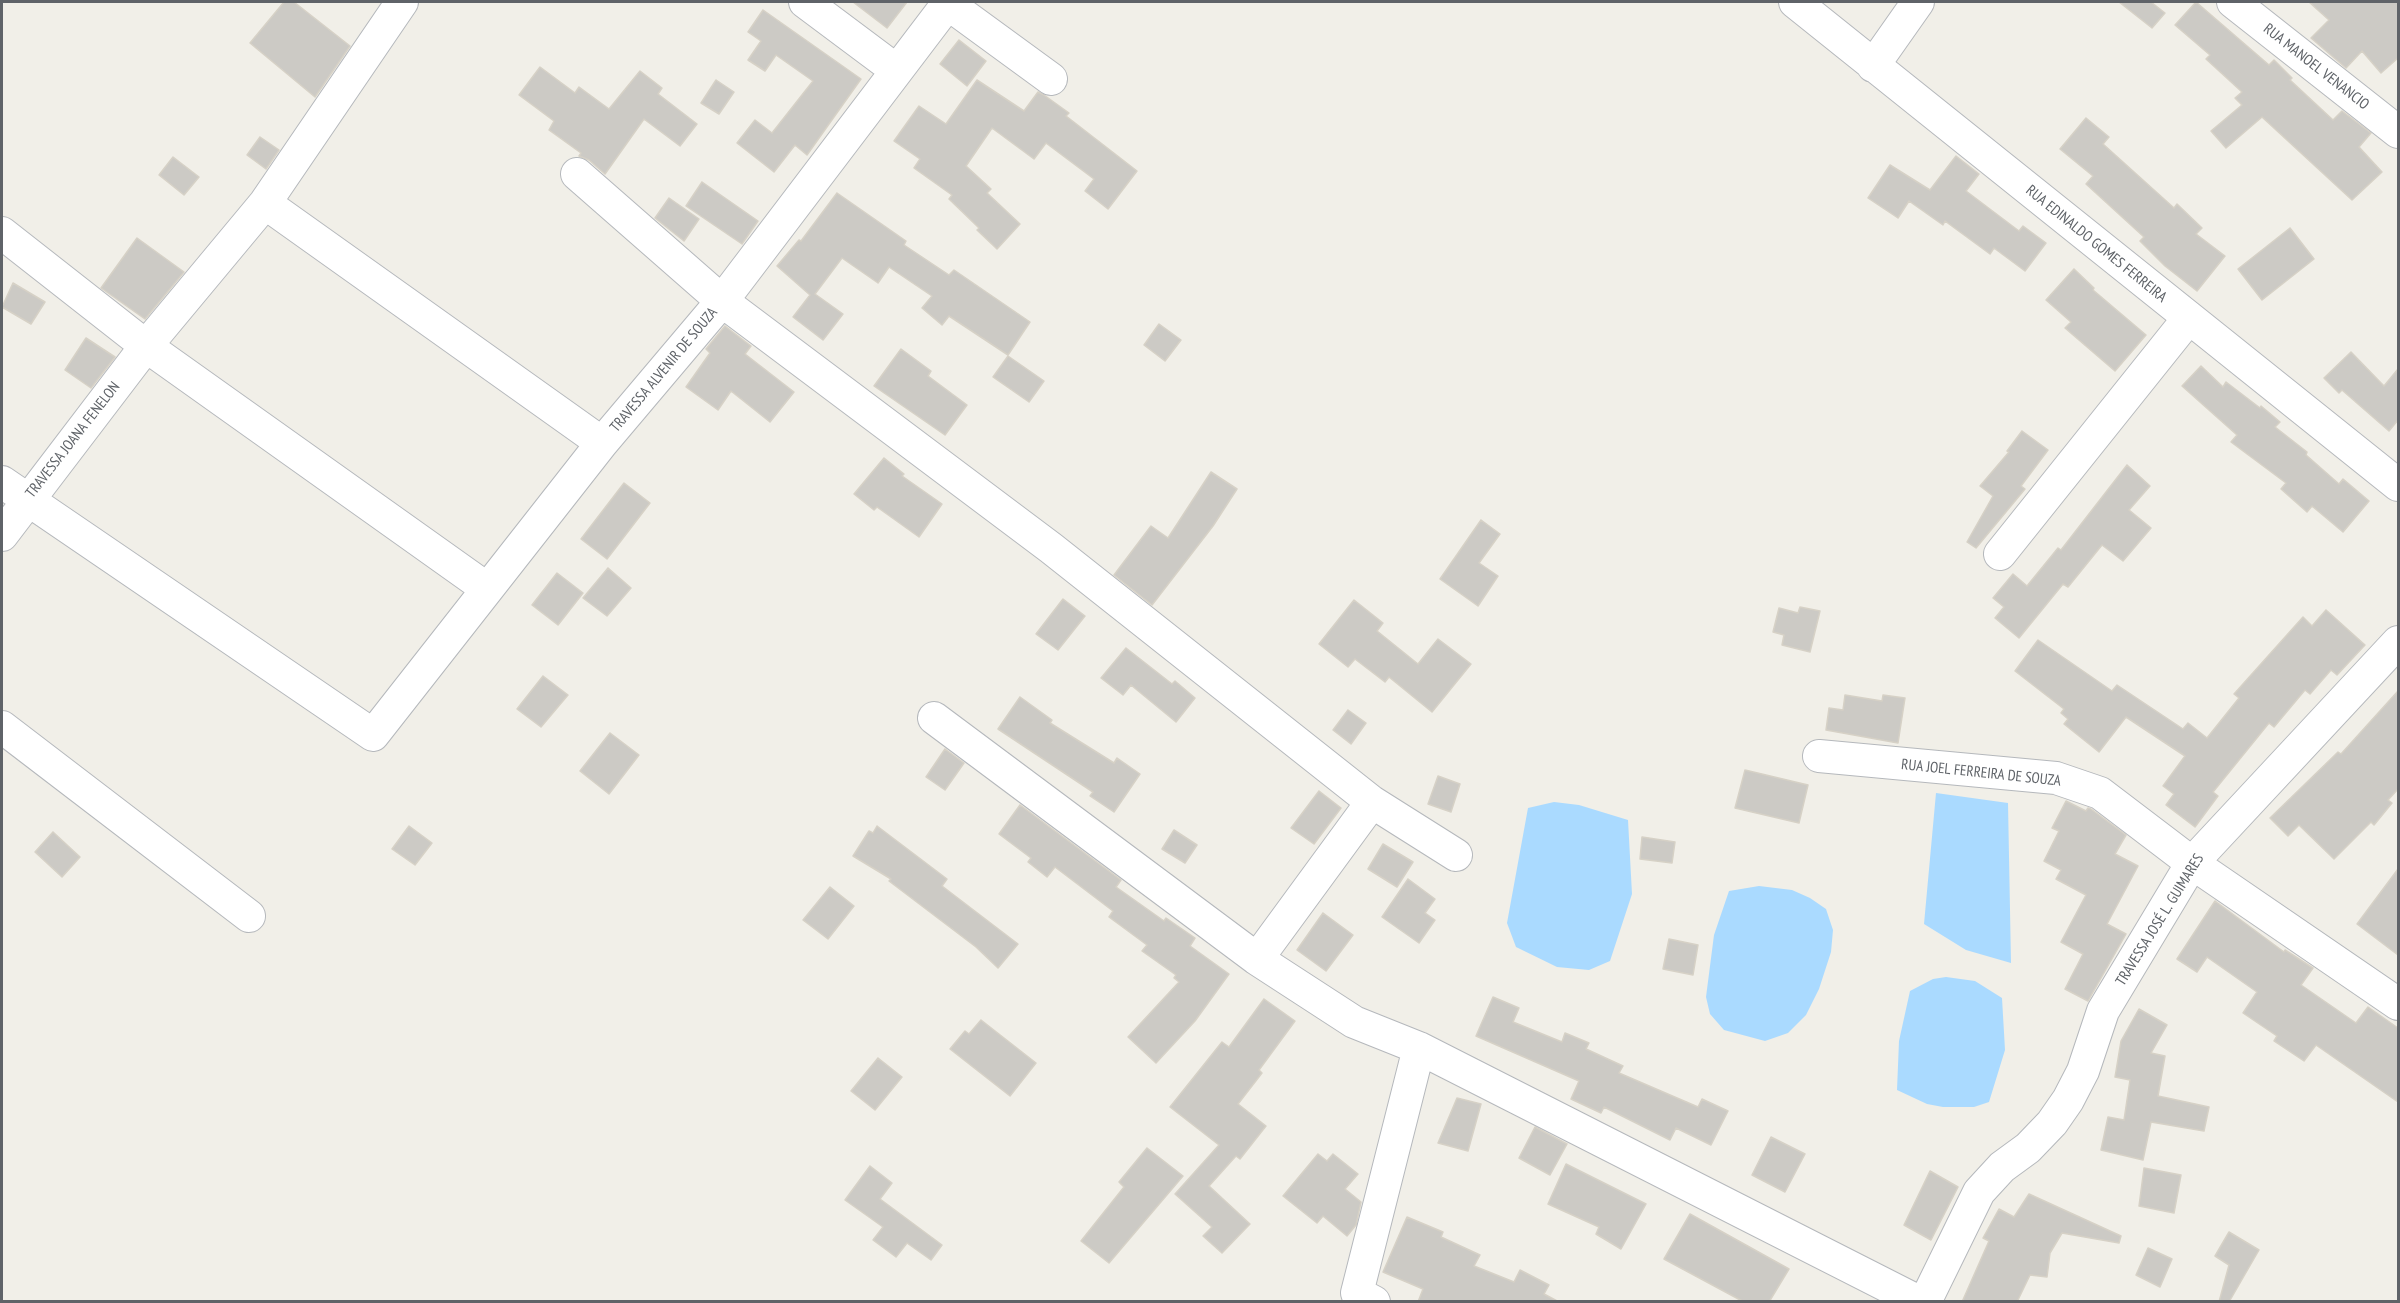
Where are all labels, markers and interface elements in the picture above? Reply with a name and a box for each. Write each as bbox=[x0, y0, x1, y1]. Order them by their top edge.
street label: RUA MANOEL VENANCIO bbox=[2260, 20, 2372, 114]
street label: RUA EDINALDO GOMES FERREIRA bbox=[2022, 182, 2170, 306]
street label: TRAVESSA ALVENIR DE SOUZA bbox=[607, 304, 721, 436]
street label: TRAVESSA JOANA FENELON bbox=[22, 378, 124, 502]
street label: RUA JOEL FERREIRA DE SOUZA bbox=[1900, 756, 2062, 790]
street label: TRAVESSA JOSÉ L. GUIMARES bbox=[2112, 851, 2208, 989]

